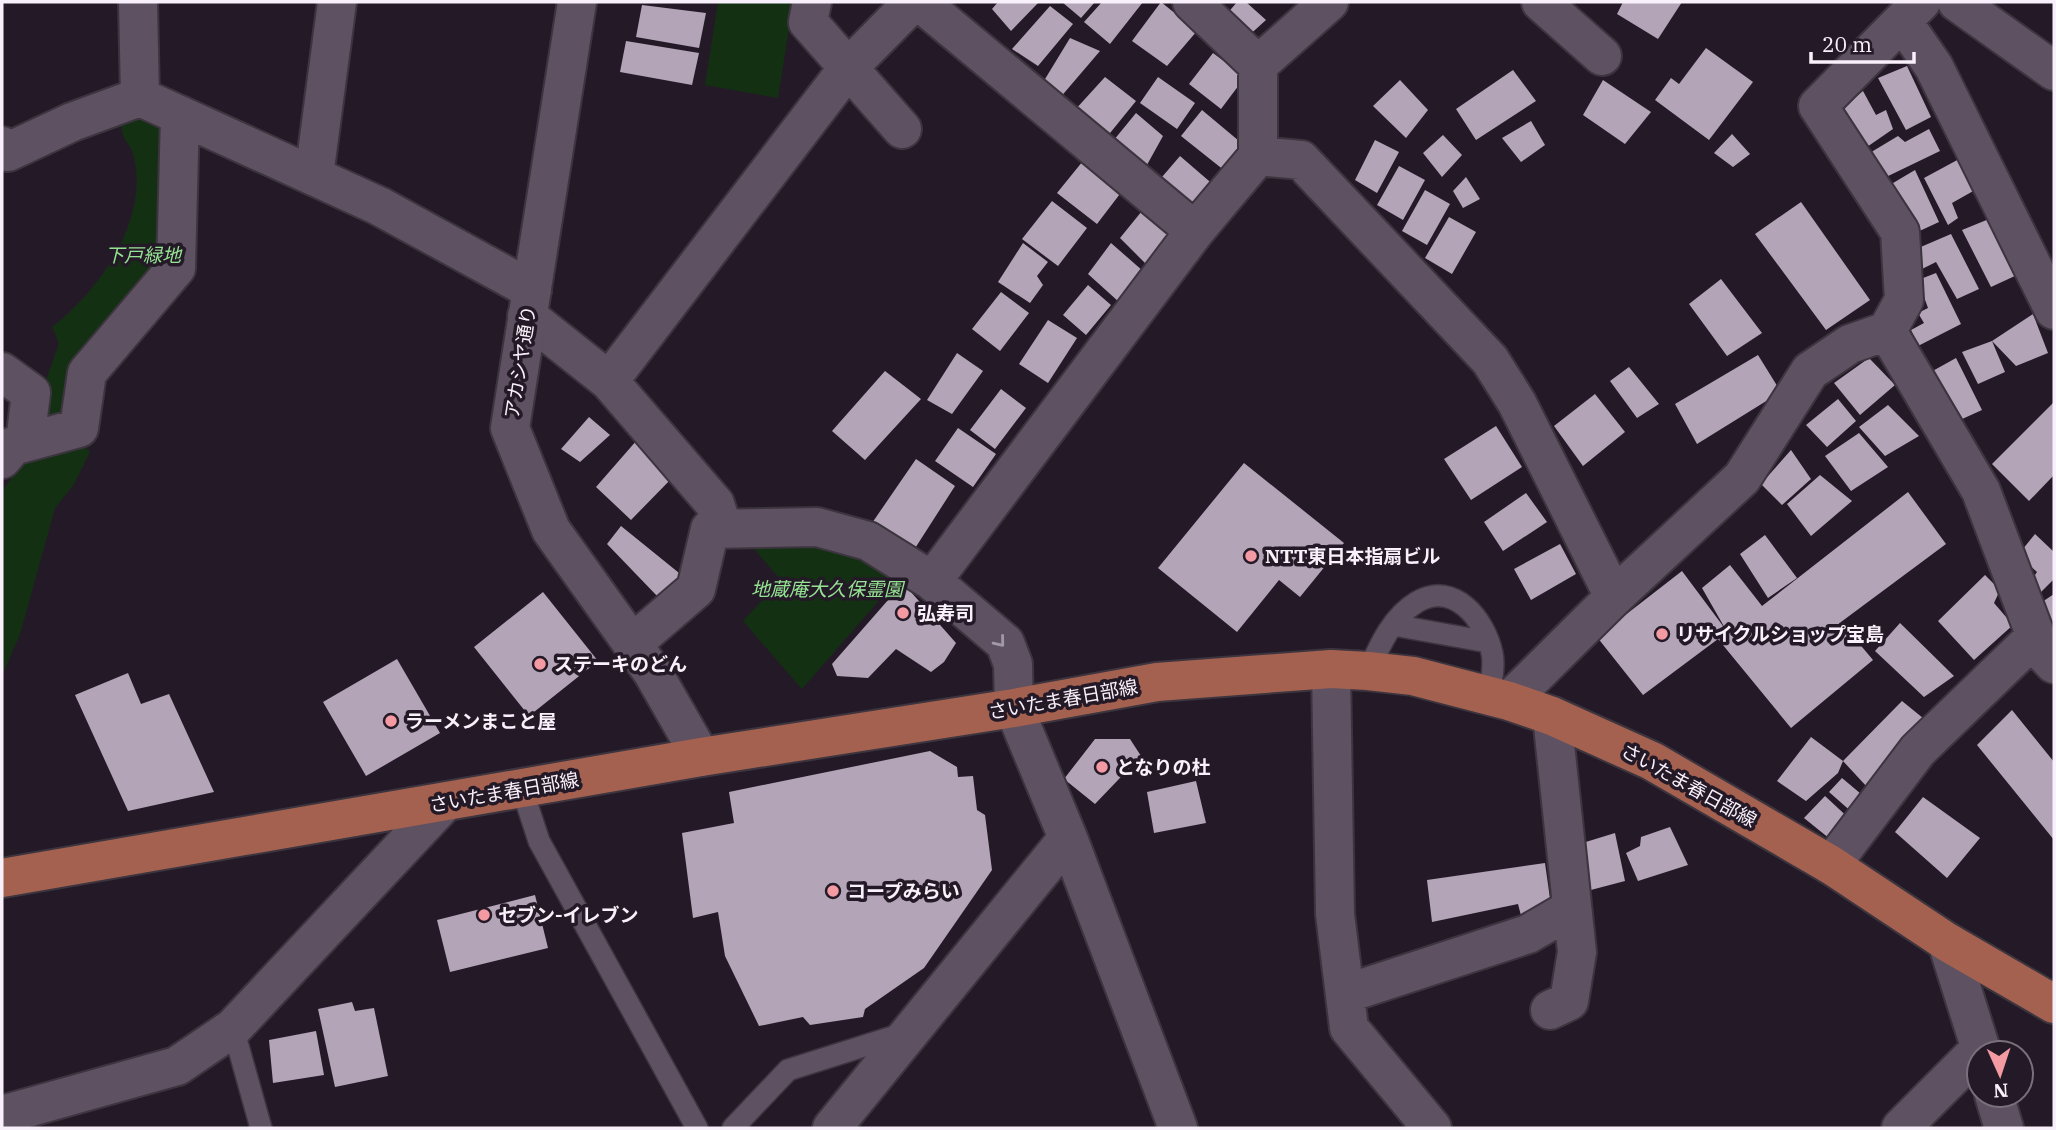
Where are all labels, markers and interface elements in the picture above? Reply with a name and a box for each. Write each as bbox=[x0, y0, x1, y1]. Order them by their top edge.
scale bar bbox=[1811, 21, 1914, 65]
text: 20 m bbox=[1822, 30, 1872, 58]
park label: 下戸緑地 bbox=[105, 243, 183, 267]
street label: アカシヤ通り bbox=[499, 304, 541, 420]
place label: NTT東日本指扇ビル bbox=[1265, 544, 1440, 568]
marker: NTT東日本指扇ビル bbox=[1243, 548, 1259, 564]
park label: 地蔵庵大久保霊園 bbox=[751, 577, 906, 601]
place label: 弘寿司 bbox=[917, 601, 974, 625]
marker: 弘寿司 bbox=[895, 605, 911, 621]
place label: リサイクルショップ宝島 bbox=[1676, 622, 1884, 646]
marker: リサイクルショップ宝島 bbox=[1654, 626, 1670, 642]
one-way arrow bbox=[992, 634, 1005, 647]
place label: ステーキのどん bbox=[554, 652, 687, 676]
marker: ステーキのどん bbox=[532, 656, 548, 672]
street label: さいたま春日部線 bbox=[986, 674, 1140, 724]
place label: ラーメンまこと屋 bbox=[405, 709, 556, 733]
marker: ラーメンまこと屋 bbox=[383, 713, 399, 729]
street label: さいたま春日部線 bbox=[1617, 738, 1761, 832]
place label: となりの杜 bbox=[1116, 755, 1210, 779]
marker: となりの杜 bbox=[1094, 759, 1110, 775]
street label: さいたま春日部線 bbox=[427, 767, 581, 817]
place label: コープみらい bbox=[847, 879, 960, 903]
marker: コープみらい bbox=[825, 883, 841, 899]
place label: セブン-イレブン bbox=[498, 903, 639, 927]
marker: セブン-イレブン bbox=[476, 907, 492, 923]
north arrow bbox=[1965, 1039, 2035, 1109]
text: N bbox=[1993, 1079, 2009, 1103]

